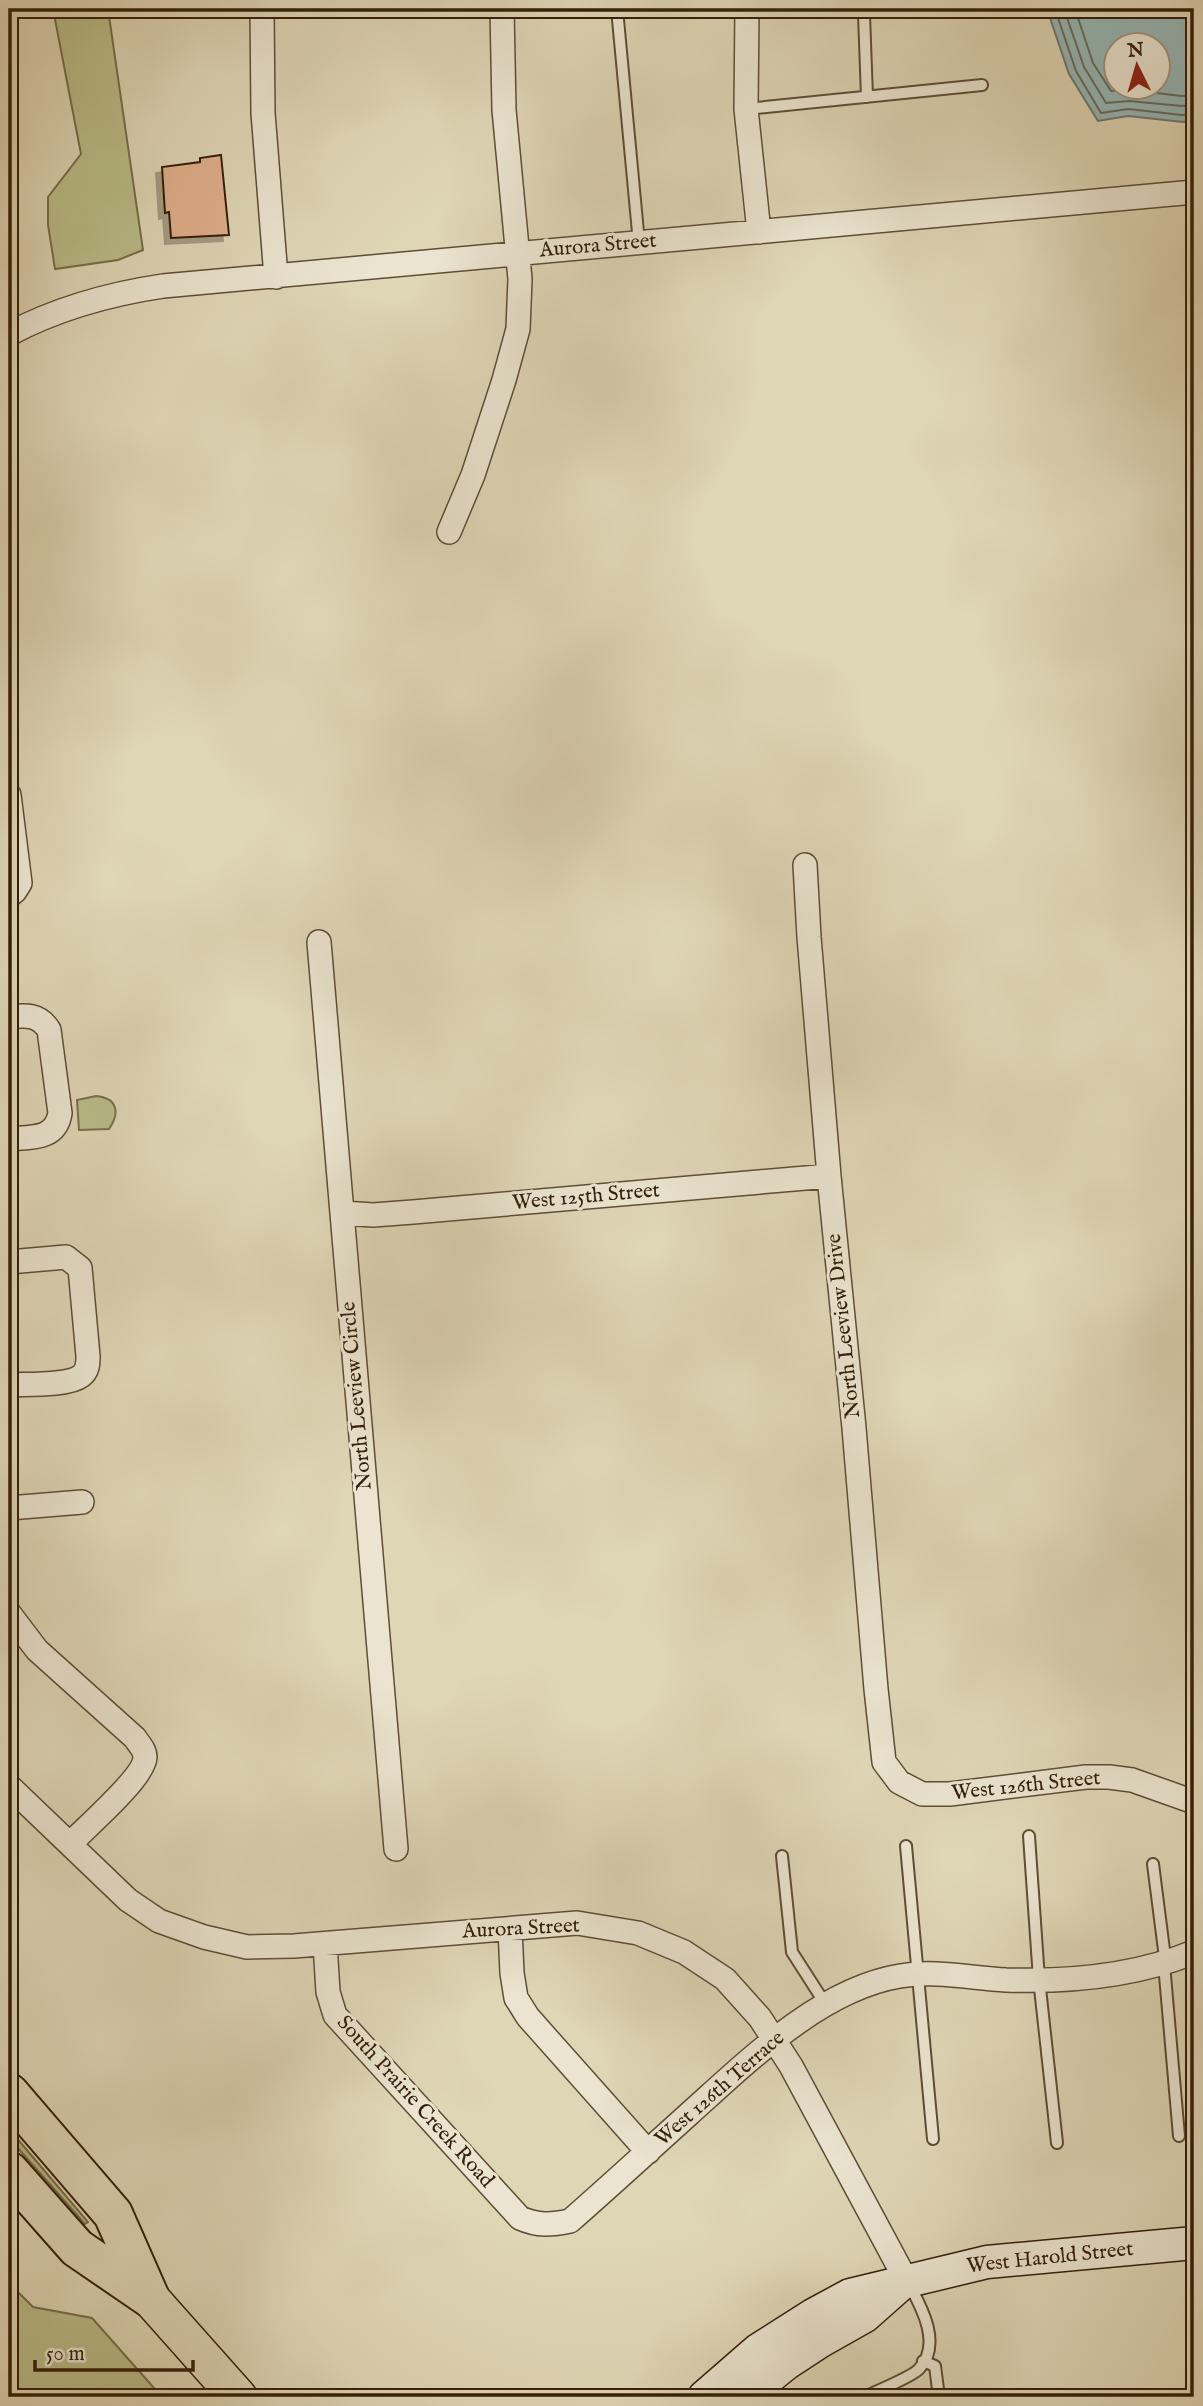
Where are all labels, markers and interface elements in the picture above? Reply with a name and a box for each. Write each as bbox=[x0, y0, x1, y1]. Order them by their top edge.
north arrow bbox=[1102, 32, 1172, 102]
text: N bbox=[1125, 38, 1145, 64]
street label: Aurora Street bbox=[537, 227, 658, 265]
street label: West 125th Street bbox=[511, 1177, 661, 1217]
street label: North Leeview Drive bbox=[821, 1232, 867, 1420]
street label: North Leeview Circle bbox=[335, 1300, 379, 1491]
street label: West 126th Street bbox=[950, 1765, 1102, 1807]
street label: Aurora Street bbox=[461, 1912, 580, 1946]
street label: South Prairie Creek Road bbox=[330, 2010, 500, 2195]
street label: West 126th Terrace bbox=[649, 2025, 791, 2153]
street label: West Harold Street bbox=[965, 2236, 1135, 2280]
scale bar bbox=[35, 2329, 192, 2373]
text: 50 m bbox=[46, 2341, 85, 2368]

